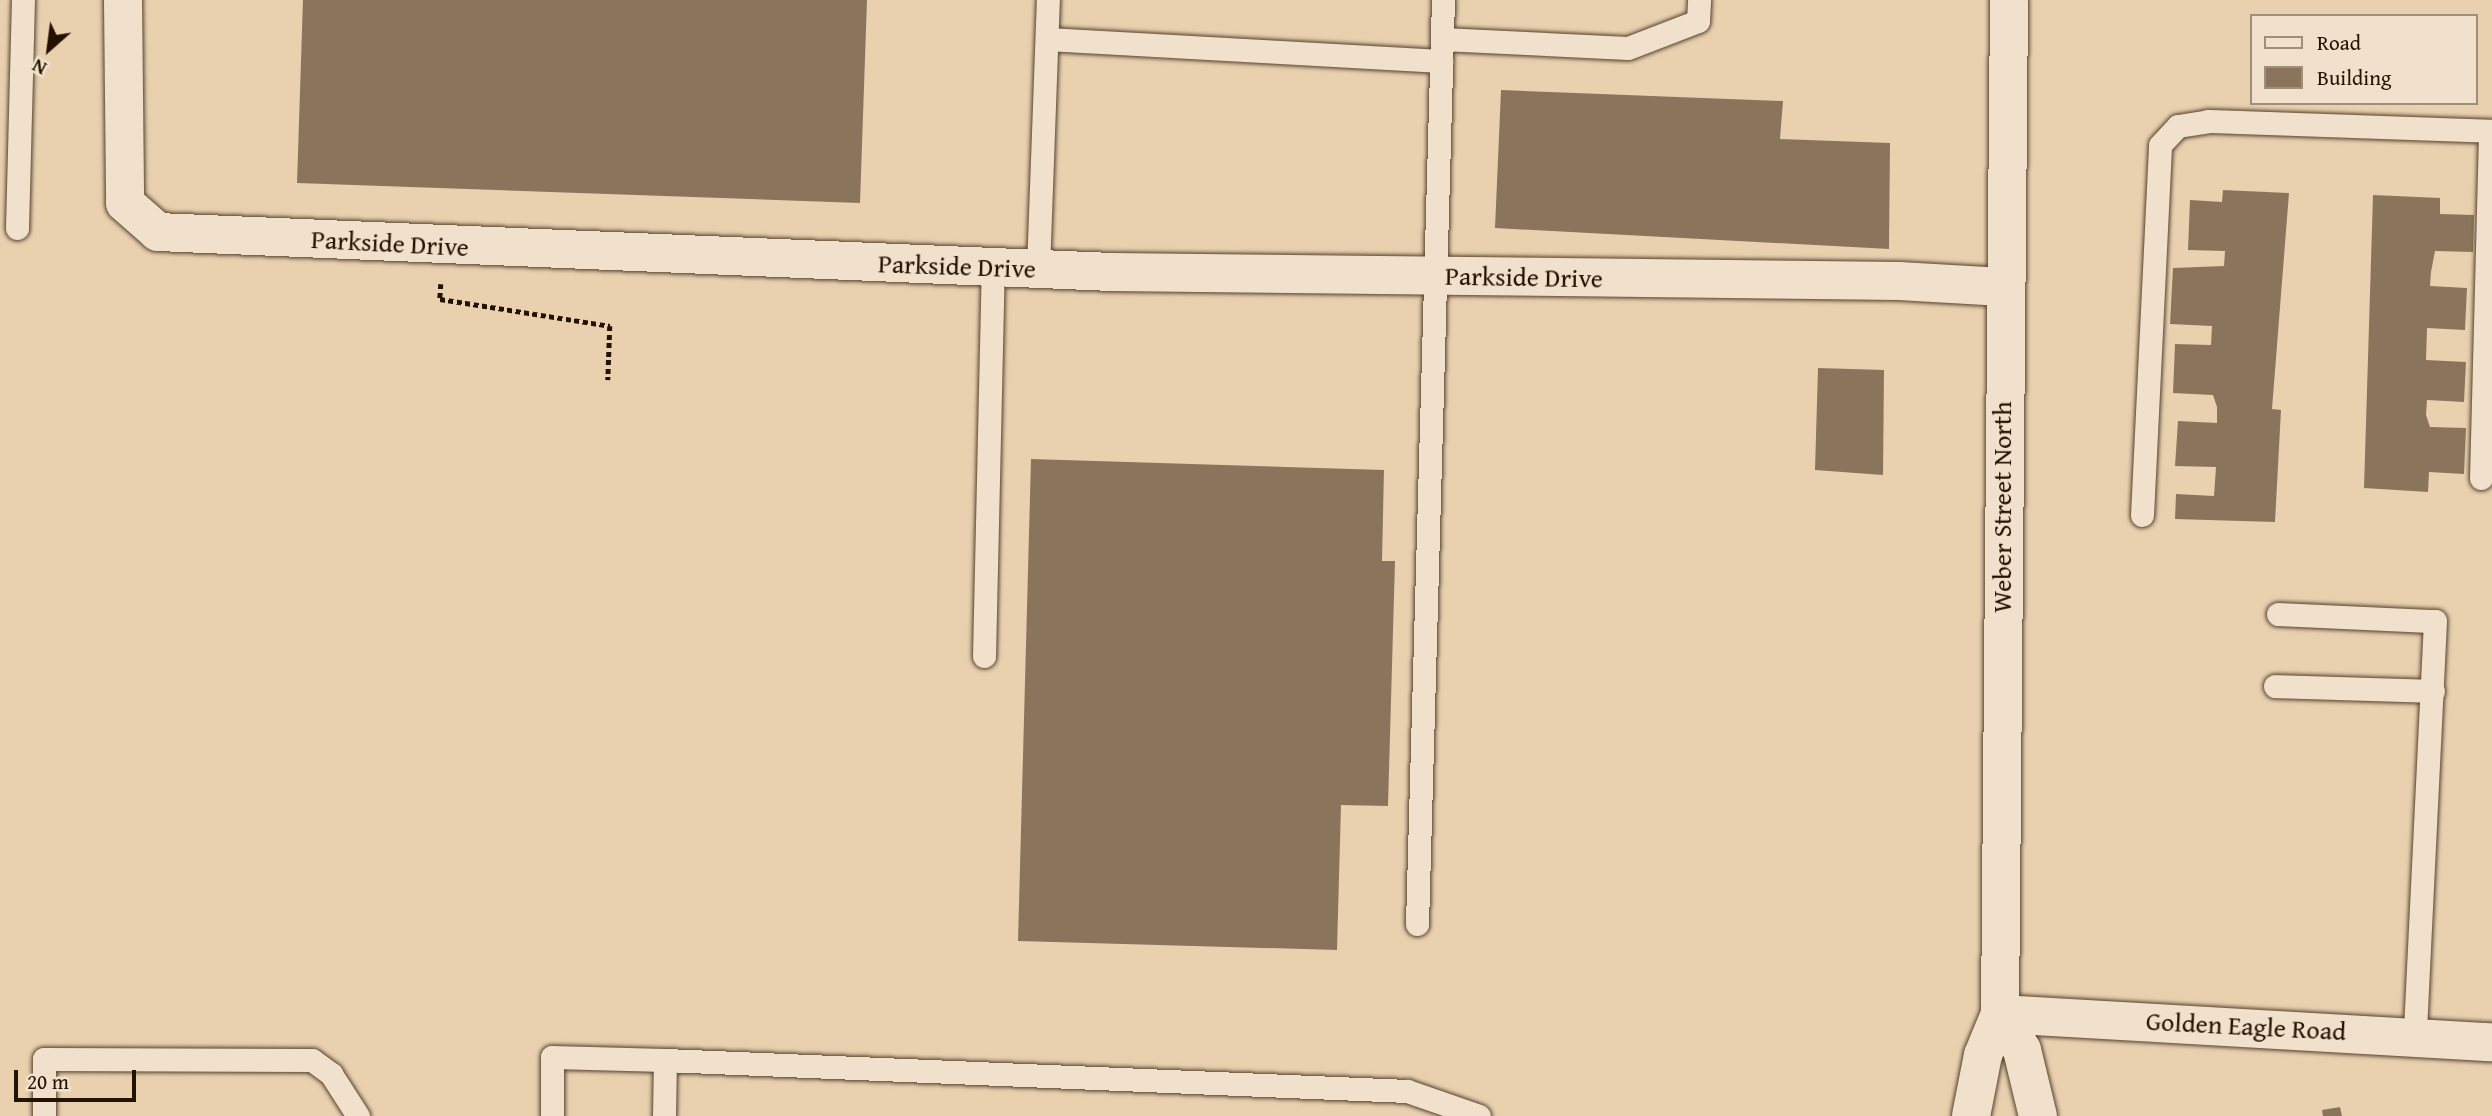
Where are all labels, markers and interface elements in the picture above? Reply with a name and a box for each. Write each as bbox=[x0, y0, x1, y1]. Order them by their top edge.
north arrow bbox=[14, 14, 84, 84]
legend bbox=[2250, 14, 2478, 105]
text: Road bbox=[2317, 27, 2361, 58]
text: N bbox=[27, 52, 51, 83]
text: Building bbox=[2317, 62, 2391, 93]
street label: Parkside Drive bbox=[310, 223, 470, 263]
street label: Parkside Drive bbox=[878, 248, 1036, 284]
street label: Parkside Drive bbox=[1445, 260, 1603, 294]
street label: Weber Street North bbox=[1986, 401, 2018, 613]
street label: Golden Eagle Road bbox=[2145, 1005, 2347, 1047]
scale bar bbox=[18, 1056, 140, 1100]
text: 20 m bbox=[27, 1066, 69, 1097]

